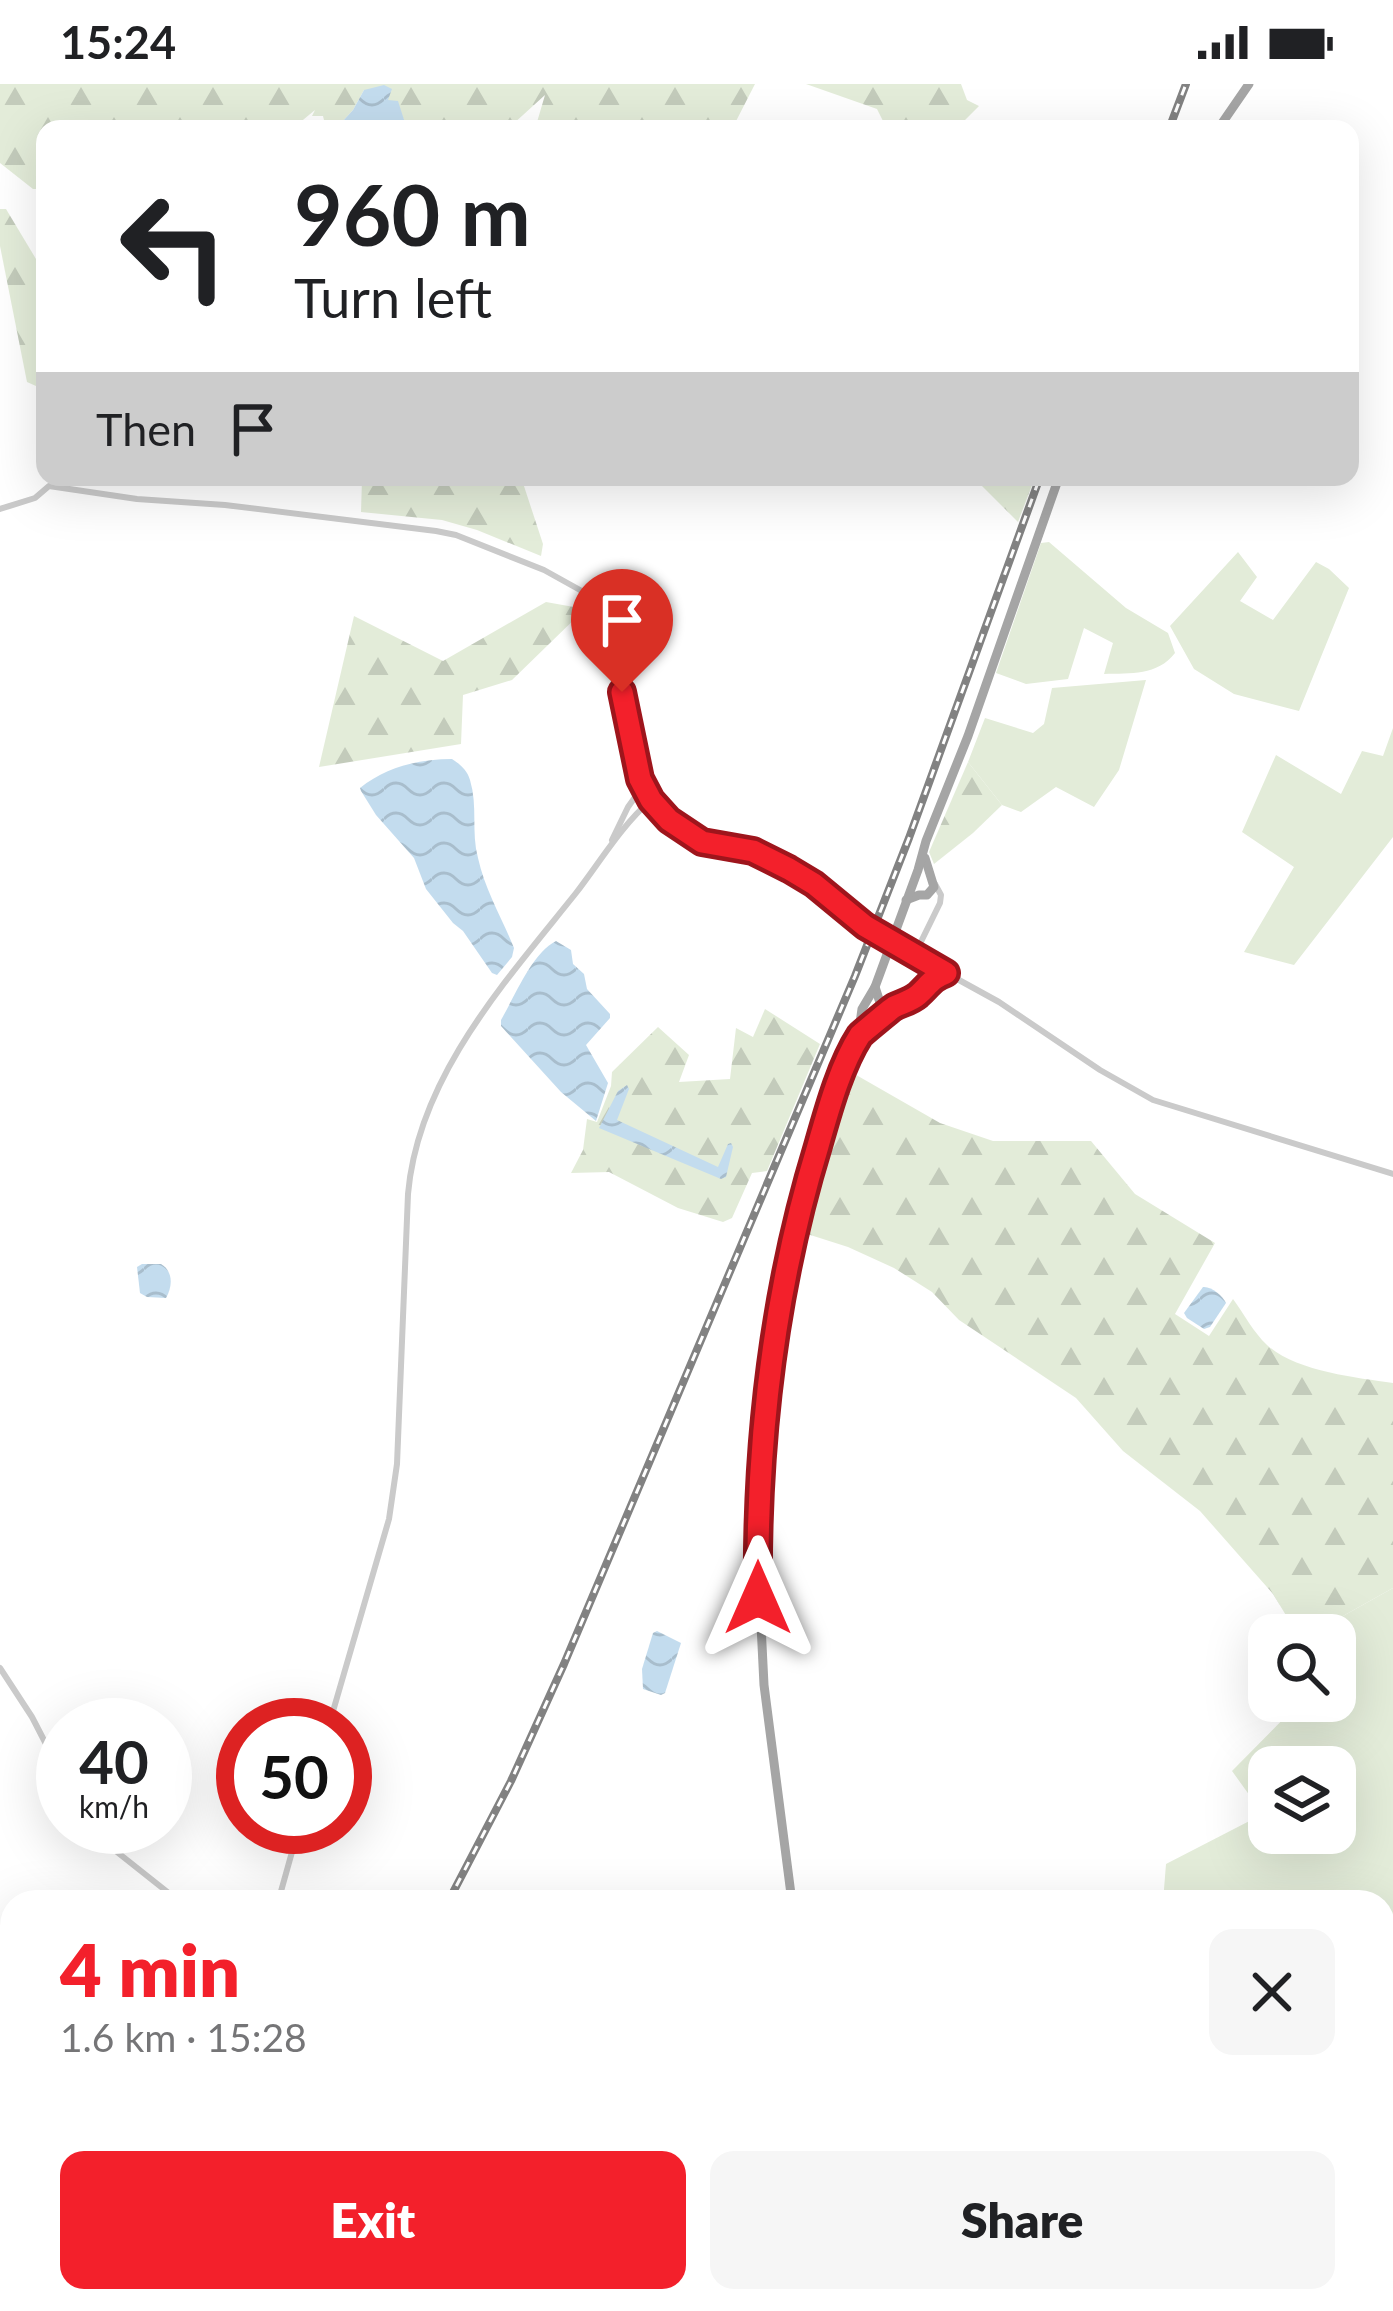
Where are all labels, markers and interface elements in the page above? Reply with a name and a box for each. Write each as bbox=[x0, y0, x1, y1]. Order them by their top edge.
text: 15:24 bbox=[60, 15, 176, 69]
text: 960 m bbox=[294, 163, 531, 264]
icon: left bbox=[96, 168, 252, 324]
text: Turn left bbox=[294, 265, 492, 330]
icon: arrive bbox=[220, 396, 286, 462]
text: Then bbox=[96, 402, 196, 456]
pin bbox=[571, 569, 673, 692]
icon: arrive bbox=[589, 587, 655, 653]
position arrow bbox=[695, 1535, 821, 1661]
map controls bbox=[1248, 1614, 1356, 1854]
button: search bbox=[1248, 1614, 1356, 1722]
speed limit sign: 50 bbox=[216, 1698, 372, 1854]
text: 40 bbox=[79, 1725, 149, 1797]
button: layers bbox=[1248, 1746, 1356, 1854]
text: km/h bbox=[79, 1788, 149, 1824]
text: 4 min bbox=[60, 1926, 240, 2012]
button: close bbox=[1209, 1929, 1335, 2055]
text: 1.6 km · 15:28 bbox=[60, 2014, 307, 2060]
button: Exit bbox=[60, 2151, 686, 2289]
button: Share bbox=[710, 2151, 1335, 2289]

